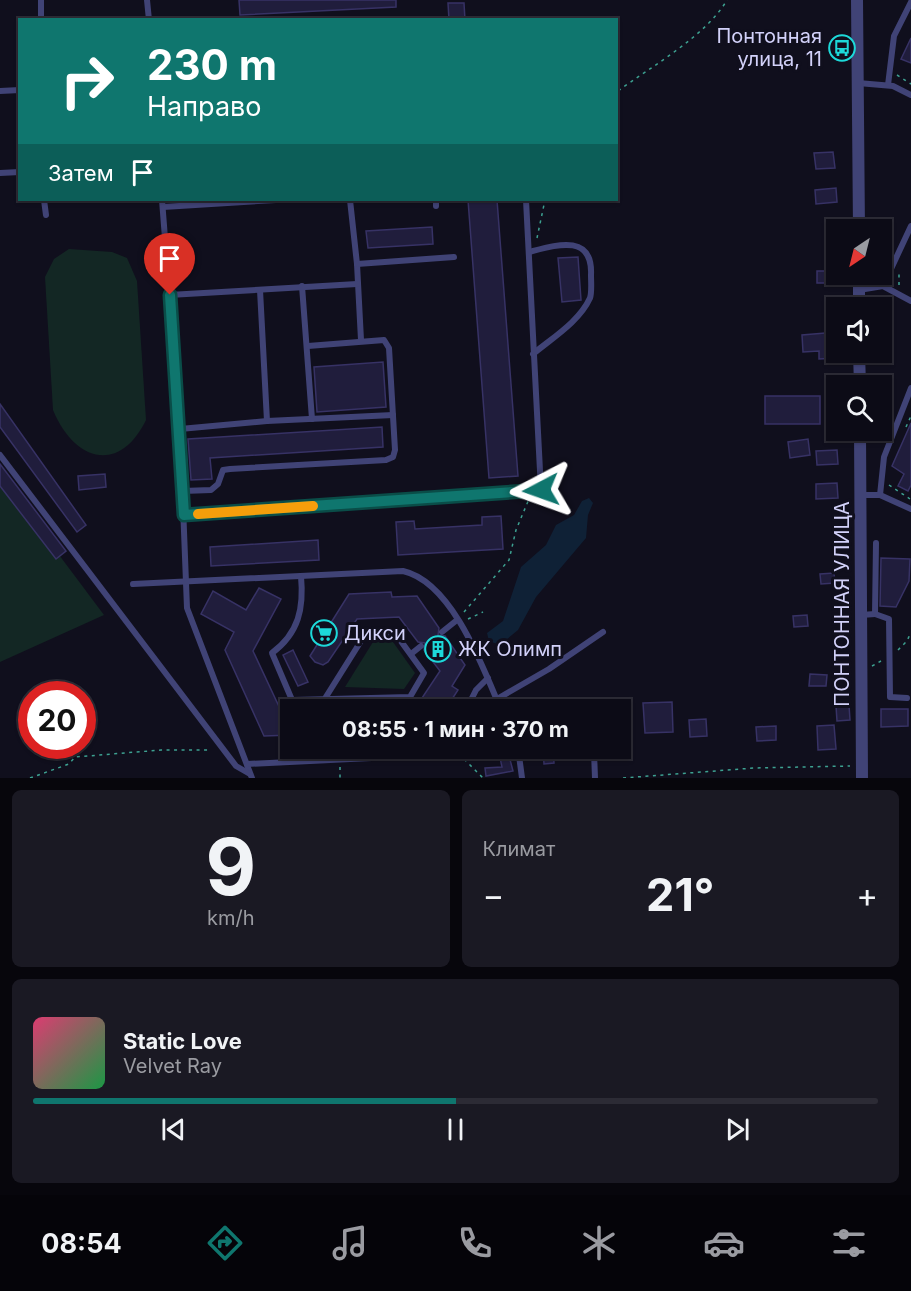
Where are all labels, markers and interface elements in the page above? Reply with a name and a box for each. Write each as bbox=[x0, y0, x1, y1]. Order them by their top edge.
place label: Понтонная улица, 11 bbox=[716, 24, 822, 71]
bus stop icon: Понтонная улица, 11 bbox=[827, 33, 857, 63]
text: 230 m bbox=[147, 39, 277, 90]
icon: right bbox=[48, 42, 126, 120]
text: Направо bbox=[147, 90, 262, 123]
icon: arrive bbox=[126, 156, 159, 189]
text: Затем bbox=[48, 160, 114, 186]
north arrow bbox=[826, 219, 892, 285]
map controls bbox=[826, 219, 892, 441]
pin bbox=[144, 233, 195, 295]
icon: arrive bbox=[153, 242, 186, 275]
button: sound bbox=[826, 297, 892, 363]
button: search bbox=[826, 375, 892, 441]
position arrow bbox=[509, 458, 573, 522]
street label: ПОНТОННАЯ УЛИЦА bbox=[830, 501, 854, 707]
supermarket icon: Дикси bbox=[309, 618, 339, 648]
place label: Дикси bbox=[344, 621, 406, 645]
building icon: ЖК Олимп bbox=[423, 634, 453, 664]
place label: ЖК Олимп bbox=[458, 637, 562, 661]
speed limit sign: 20 bbox=[18, 681, 96, 759]
text: 08:55 · 1 мин · 370 m bbox=[342, 716, 569, 742]
text: 9 bbox=[205, 819, 256, 914]
text: Климат bbox=[483, 837, 555, 861]
text: 21° bbox=[646, 867, 714, 922]
text: − bbox=[483, 875, 504, 915]
text: + bbox=[856, 875, 878, 915]
text: km/h bbox=[207, 906, 255, 930]
text: Static Love bbox=[123, 1028, 242, 1054]
text: Velvet Ray bbox=[123, 1054, 222, 1078]
icon: previous bbox=[157, 1113, 190, 1146]
icon: pause bbox=[439, 1113, 472, 1146]
icon: next bbox=[721, 1113, 754, 1146]
icon: directions bbox=[204, 1222, 246, 1264]
icon: music bbox=[329, 1222, 371, 1264]
icon: phone bbox=[454, 1222, 496, 1264]
icon: climate bbox=[578, 1222, 620, 1264]
icon: car bbox=[703, 1222, 745, 1264]
icon: filters bbox=[828, 1222, 870, 1264]
text: 08:54 bbox=[41, 1227, 122, 1260]

